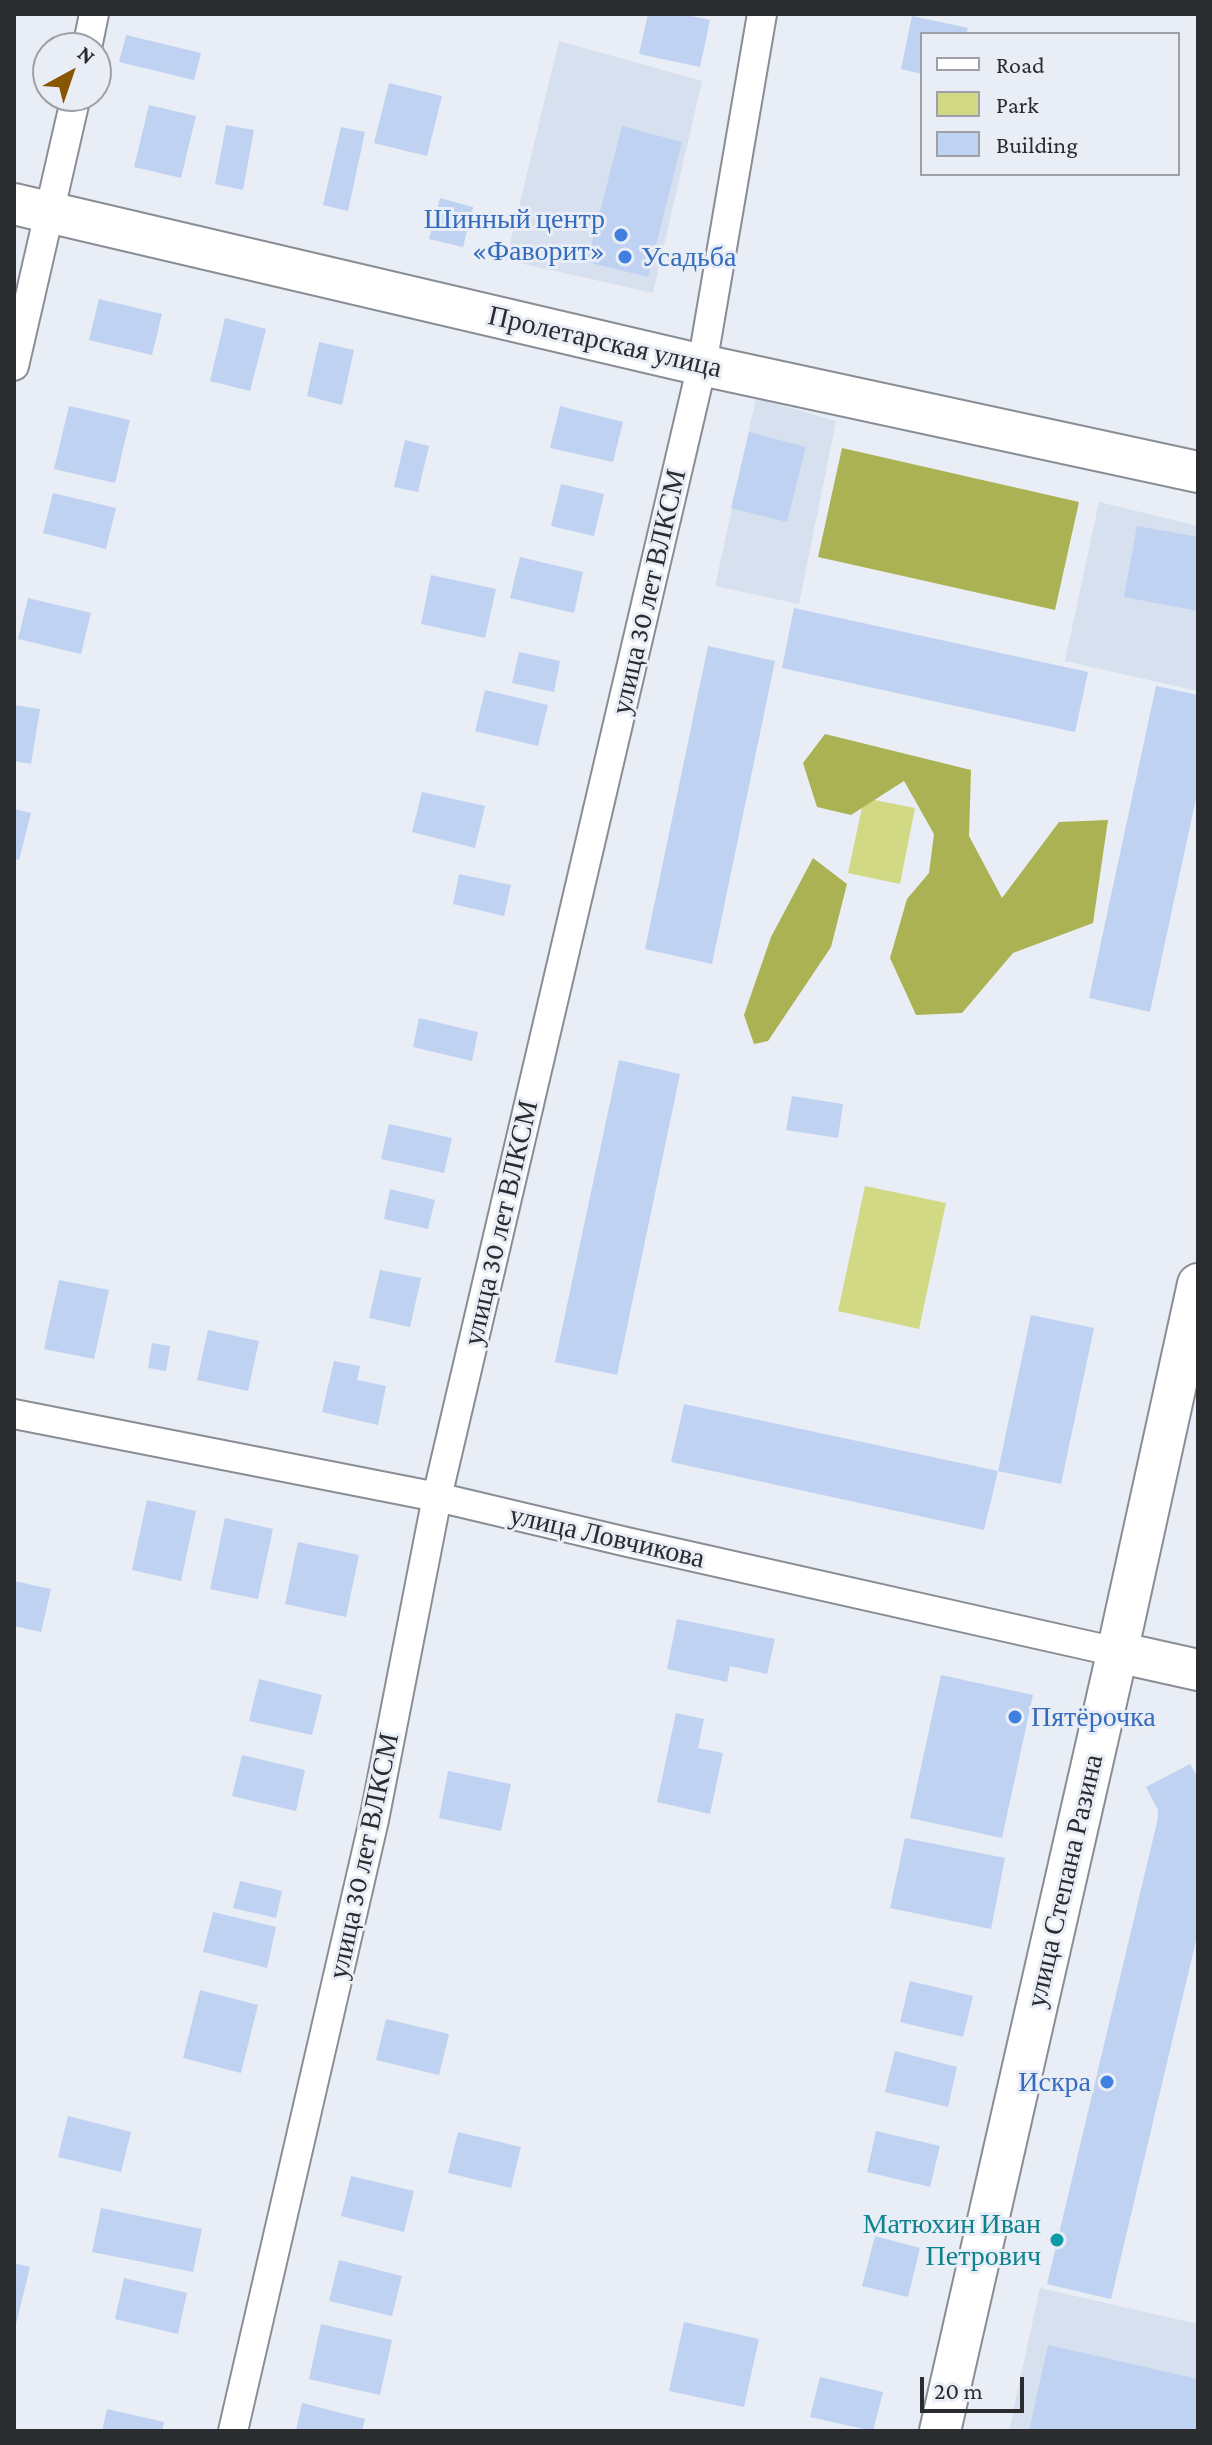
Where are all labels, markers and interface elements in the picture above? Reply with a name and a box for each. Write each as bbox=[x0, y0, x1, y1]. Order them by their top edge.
north arrow bbox=[32, 32, 112, 112]
legend bbox=[920, 32, 1180, 176]
text: N bbox=[73, 40, 100, 69]
text: Road bbox=[996, 51, 1045, 78]
text: Park bbox=[996, 91, 1039, 118]
text: Building bbox=[996, 131, 1078, 158]
place label: Шинный центр «Фаворит» bbox=[424, 202, 605, 268]
marker: Шинный центр «Фаворит» bbox=[612, 226, 630, 244]
place label: Усадьба bbox=[641, 240, 736, 274]
marker: Усадьба bbox=[616, 248, 634, 266]
street label: Пролетарская улица bbox=[485, 299, 725, 385]
street label: улица 30 лет ВЛКСМ bbox=[604, 466, 694, 718]
street label: улица 30 лет ВЛКСМ bbox=[456, 1097, 546, 1349]
street label: улица Ловчикова bbox=[506, 1498, 708, 1576]
place label: Пятёрочка bbox=[1031, 1700, 1156, 1734]
marker: Пятёрочка bbox=[1006, 1708, 1024, 1726]
street label: улица 30 лет ВЛКСМ bbox=[321, 1730, 407, 1982]
street label: улица Степана Разина bbox=[1020, 1751, 1110, 2011]
place label: Искра bbox=[1018, 2065, 1091, 2099]
marker: Искра bbox=[1098, 2073, 1116, 2091]
place label: Матюхин Иван Петрович bbox=[863, 2207, 1041, 2273]
marker: Матюхин Иван Петрович bbox=[1048, 2231, 1066, 2249]
scale bar bbox=[924, 2361, 1028, 2411]
text: 20 m bbox=[934, 2377, 983, 2404]

